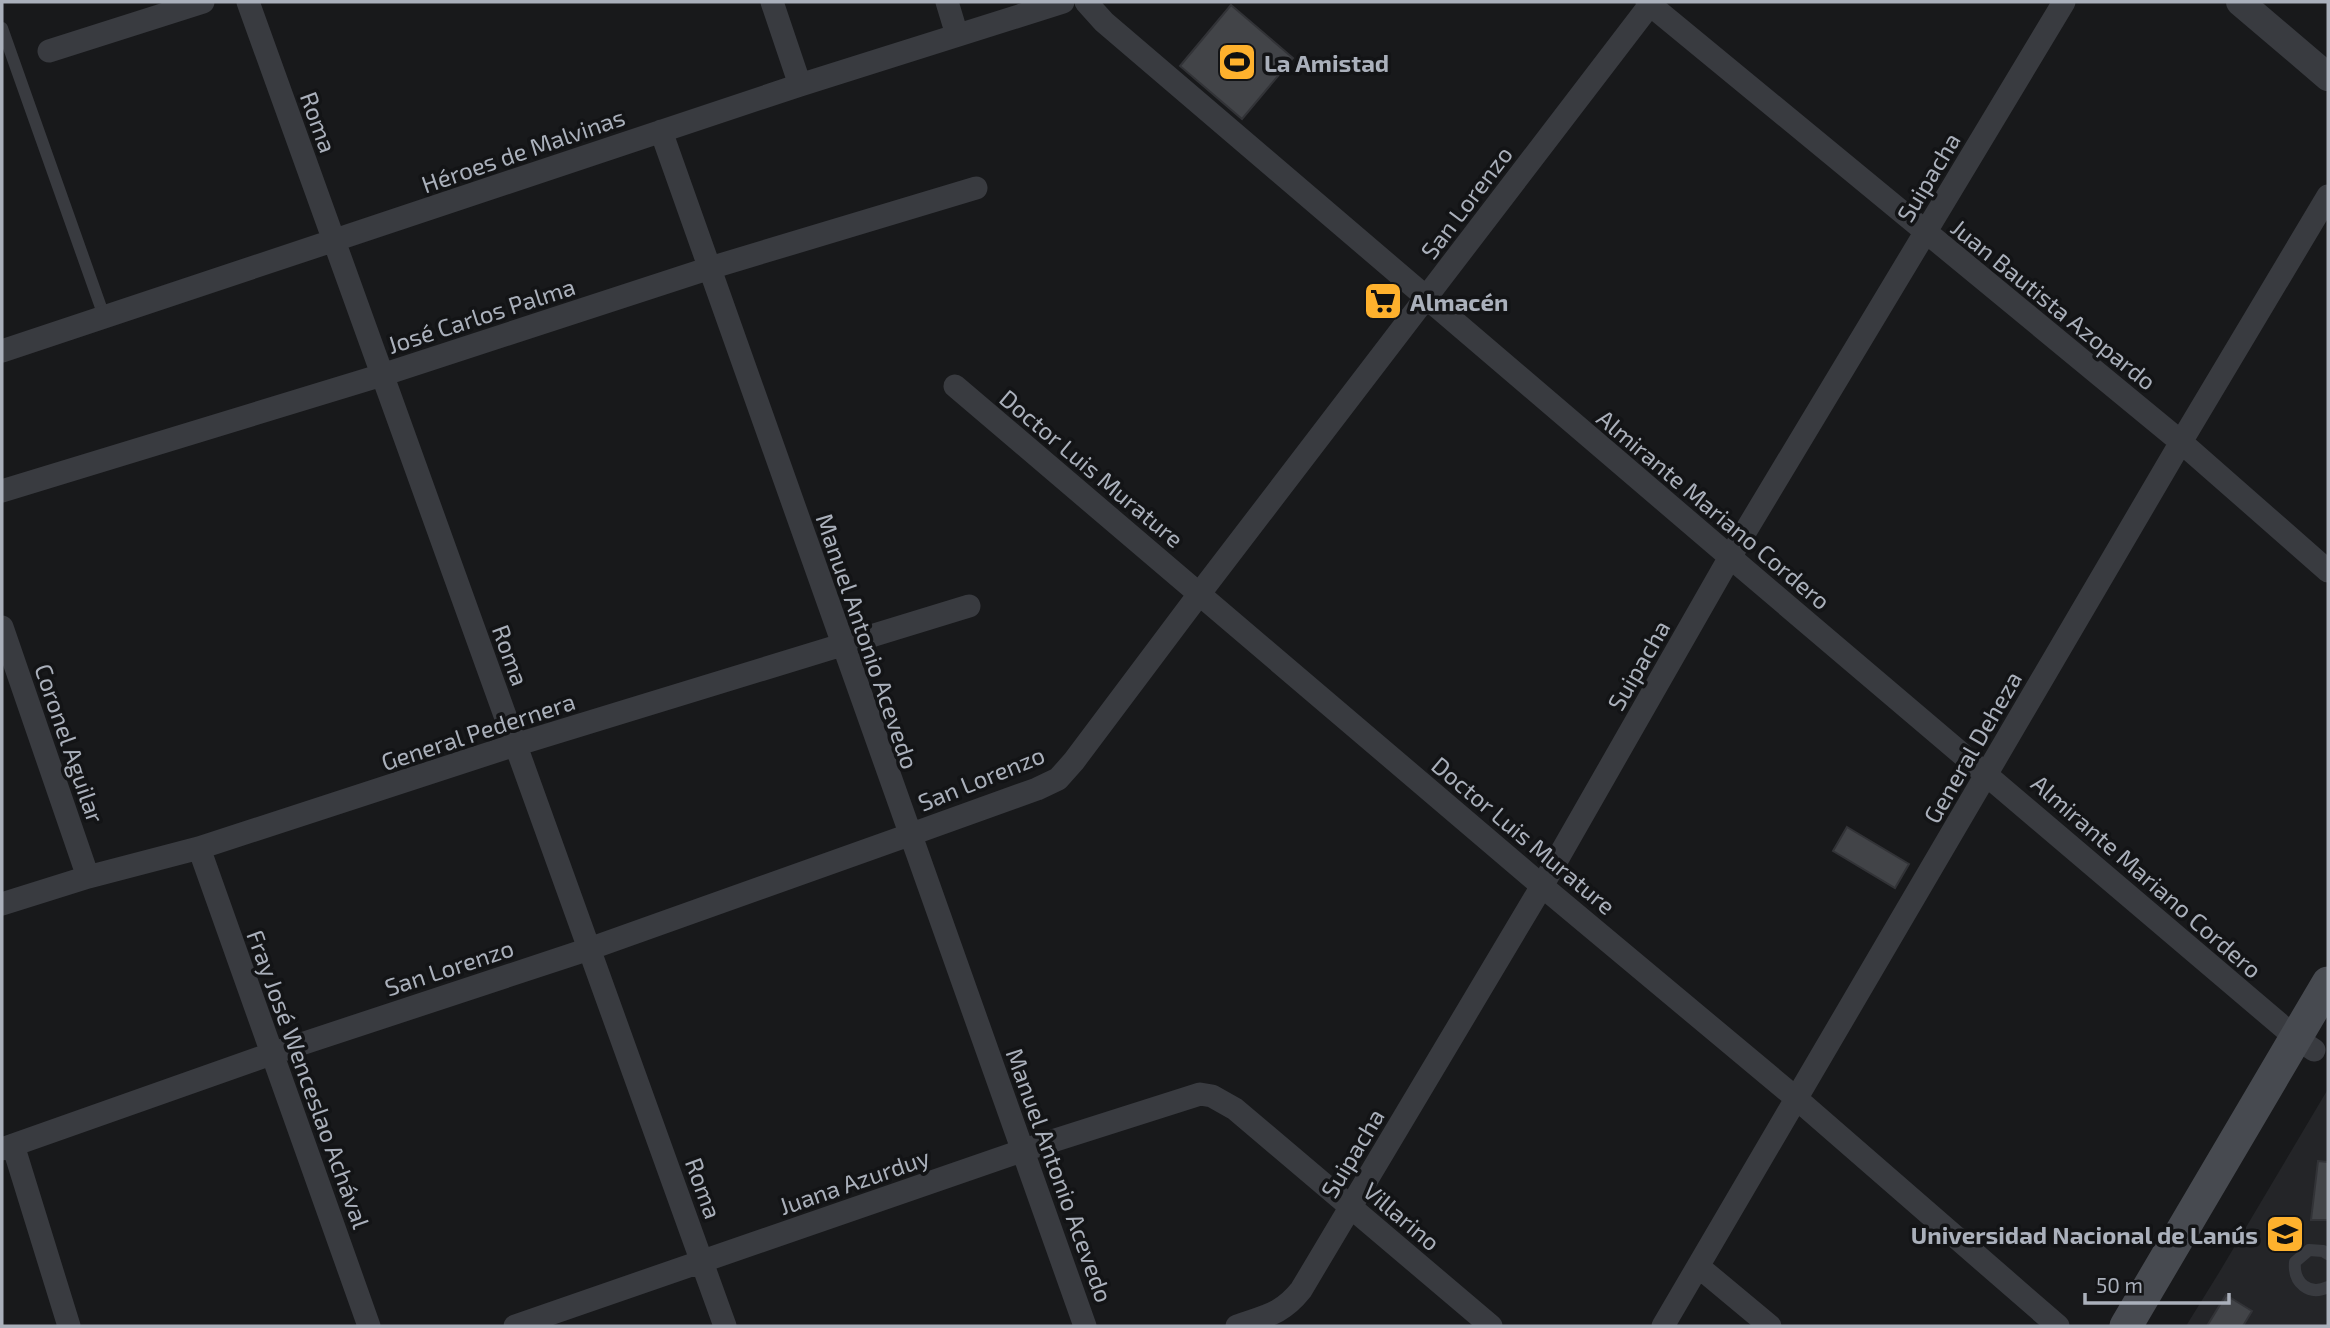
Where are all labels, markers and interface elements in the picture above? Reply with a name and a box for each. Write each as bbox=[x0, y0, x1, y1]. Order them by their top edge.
sports icon: La Amistad bbox=[1216, 41, 1258, 83]
place label: La Amistad bbox=[1264, 48, 1389, 77]
street label: Roma bbox=[295, 88, 343, 156]
street label: Héroes de Malvinas bbox=[418, 102, 628, 198]
street label: Suipacha bbox=[1890, 127, 1966, 227]
street label: San Lorenzo bbox=[1414, 140, 1518, 264]
street label: Juan Bautista Azopardo bbox=[1946, 212, 2162, 396]
street label: José Carlos Palma bbox=[384, 271, 578, 359]
supermarket icon: Almacén bbox=[1362, 280, 1404, 322]
place label: Almacén bbox=[1410, 287, 1508, 316]
street label: Doctor Luis Murature bbox=[994, 383, 1190, 553]
street label: Almirante Mariano Cordero bbox=[1592, 403, 1836, 615]
street label: Manuel Antonio Acevedo bbox=[811, 510, 925, 772]
street label: Suipacha bbox=[1601, 615, 1675, 715]
street label: Roma bbox=[487, 621, 535, 689]
street label: Coronel Aguilar bbox=[29, 660, 111, 827]
street label: General Deheza bbox=[1917, 666, 2027, 828]
street label: General Pedernera bbox=[377, 686, 579, 776]
street label: San Lorenzo bbox=[914, 739, 1048, 817]
street label: Doctor Luis Murature bbox=[1426, 750, 1622, 920]
street label: Almirante Mariano Cordero bbox=[2026, 768, 2268, 984]
street label: Fray José Wenceslao Achával bbox=[241, 926, 377, 1232]
street label: San Lorenzo bbox=[381, 933, 517, 1001]
street label: Manuel Antonio Acevedo bbox=[1001, 1044, 1119, 1306]
street label: Suipacha bbox=[1314, 1103, 1390, 1203]
street label: Juana Azurduy bbox=[775, 1142, 933, 1220]
street label: Roma bbox=[680, 1154, 728, 1222]
street label: Villarino bbox=[1358, 1176, 1446, 1256]
school or university icon: Universidad Nacional de Lanús bbox=[2264, 1213, 2306, 1255]
place label: Universidad Nacional de Lanús bbox=[1911, 1220, 2258, 1249]
scale bar bbox=[2085, 1262, 2228, 1306]
text: 50 m bbox=[2096, 1272, 2143, 1297]

